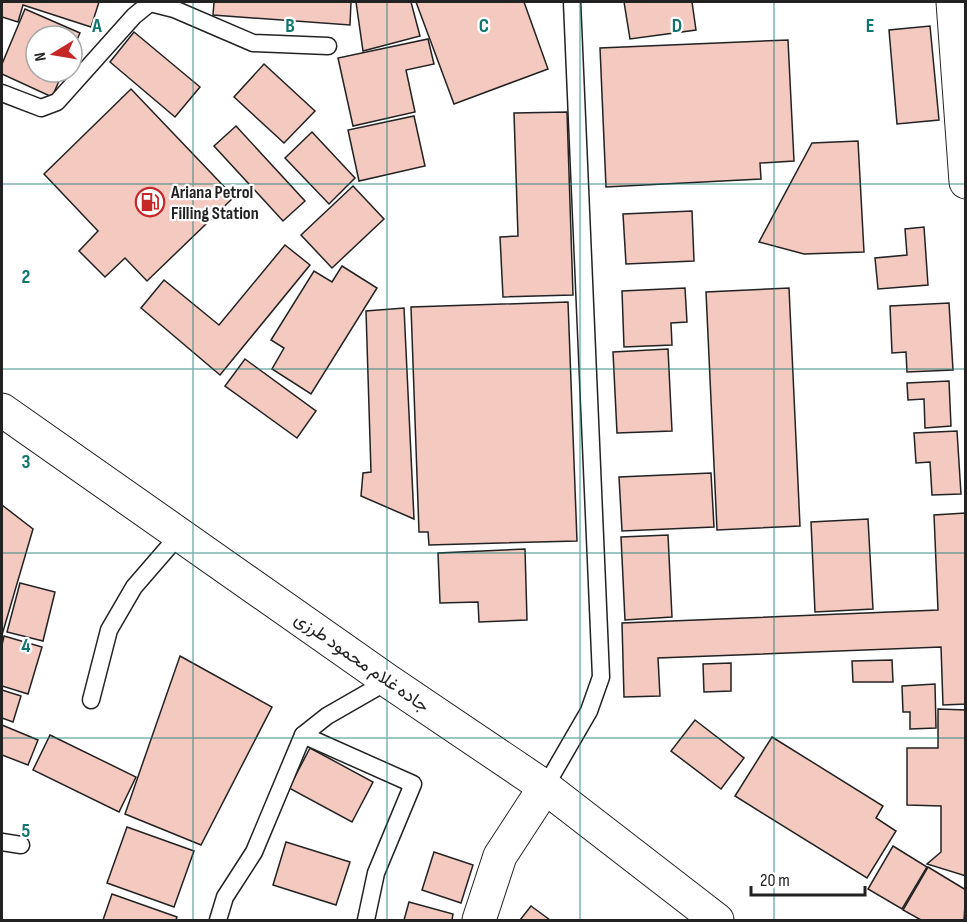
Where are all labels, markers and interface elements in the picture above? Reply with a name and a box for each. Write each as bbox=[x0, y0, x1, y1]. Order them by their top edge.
text: A bbox=[91, 14, 102, 38]
text: B bbox=[285, 14, 295, 38]
text: C bbox=[479, 14, 489, 38]
text: D bbox=[672, 14, 682, 38]
text: E bbox=[866, 14, 874, 38]
north arrow bbox=[24, 24, 84, 84]
text: N bbox=[31, 51, 51, 63]
place label: Ariana Petrol Filling Station bbox=[170, 182, 259, 224]
fuel station icon: Ariana Petrol Filling Station bbox=[134, 186, 166, 218]
text: 2 bbox=[22, 265, 30, 289]
text: 3 bbox=[22, 450, 31, 474]
street label: جاده غلام‌ محمود طرزی bbox=[290, 608, 433, 718]
text: 4 bbox=[21, 634, 31, 658]
text: 5 bbox=[22, 819, 31, 843]
scale bar bbox=[751, 859, 865, 897]
text: 20 m bbox=[760, 870, 790, 891]

